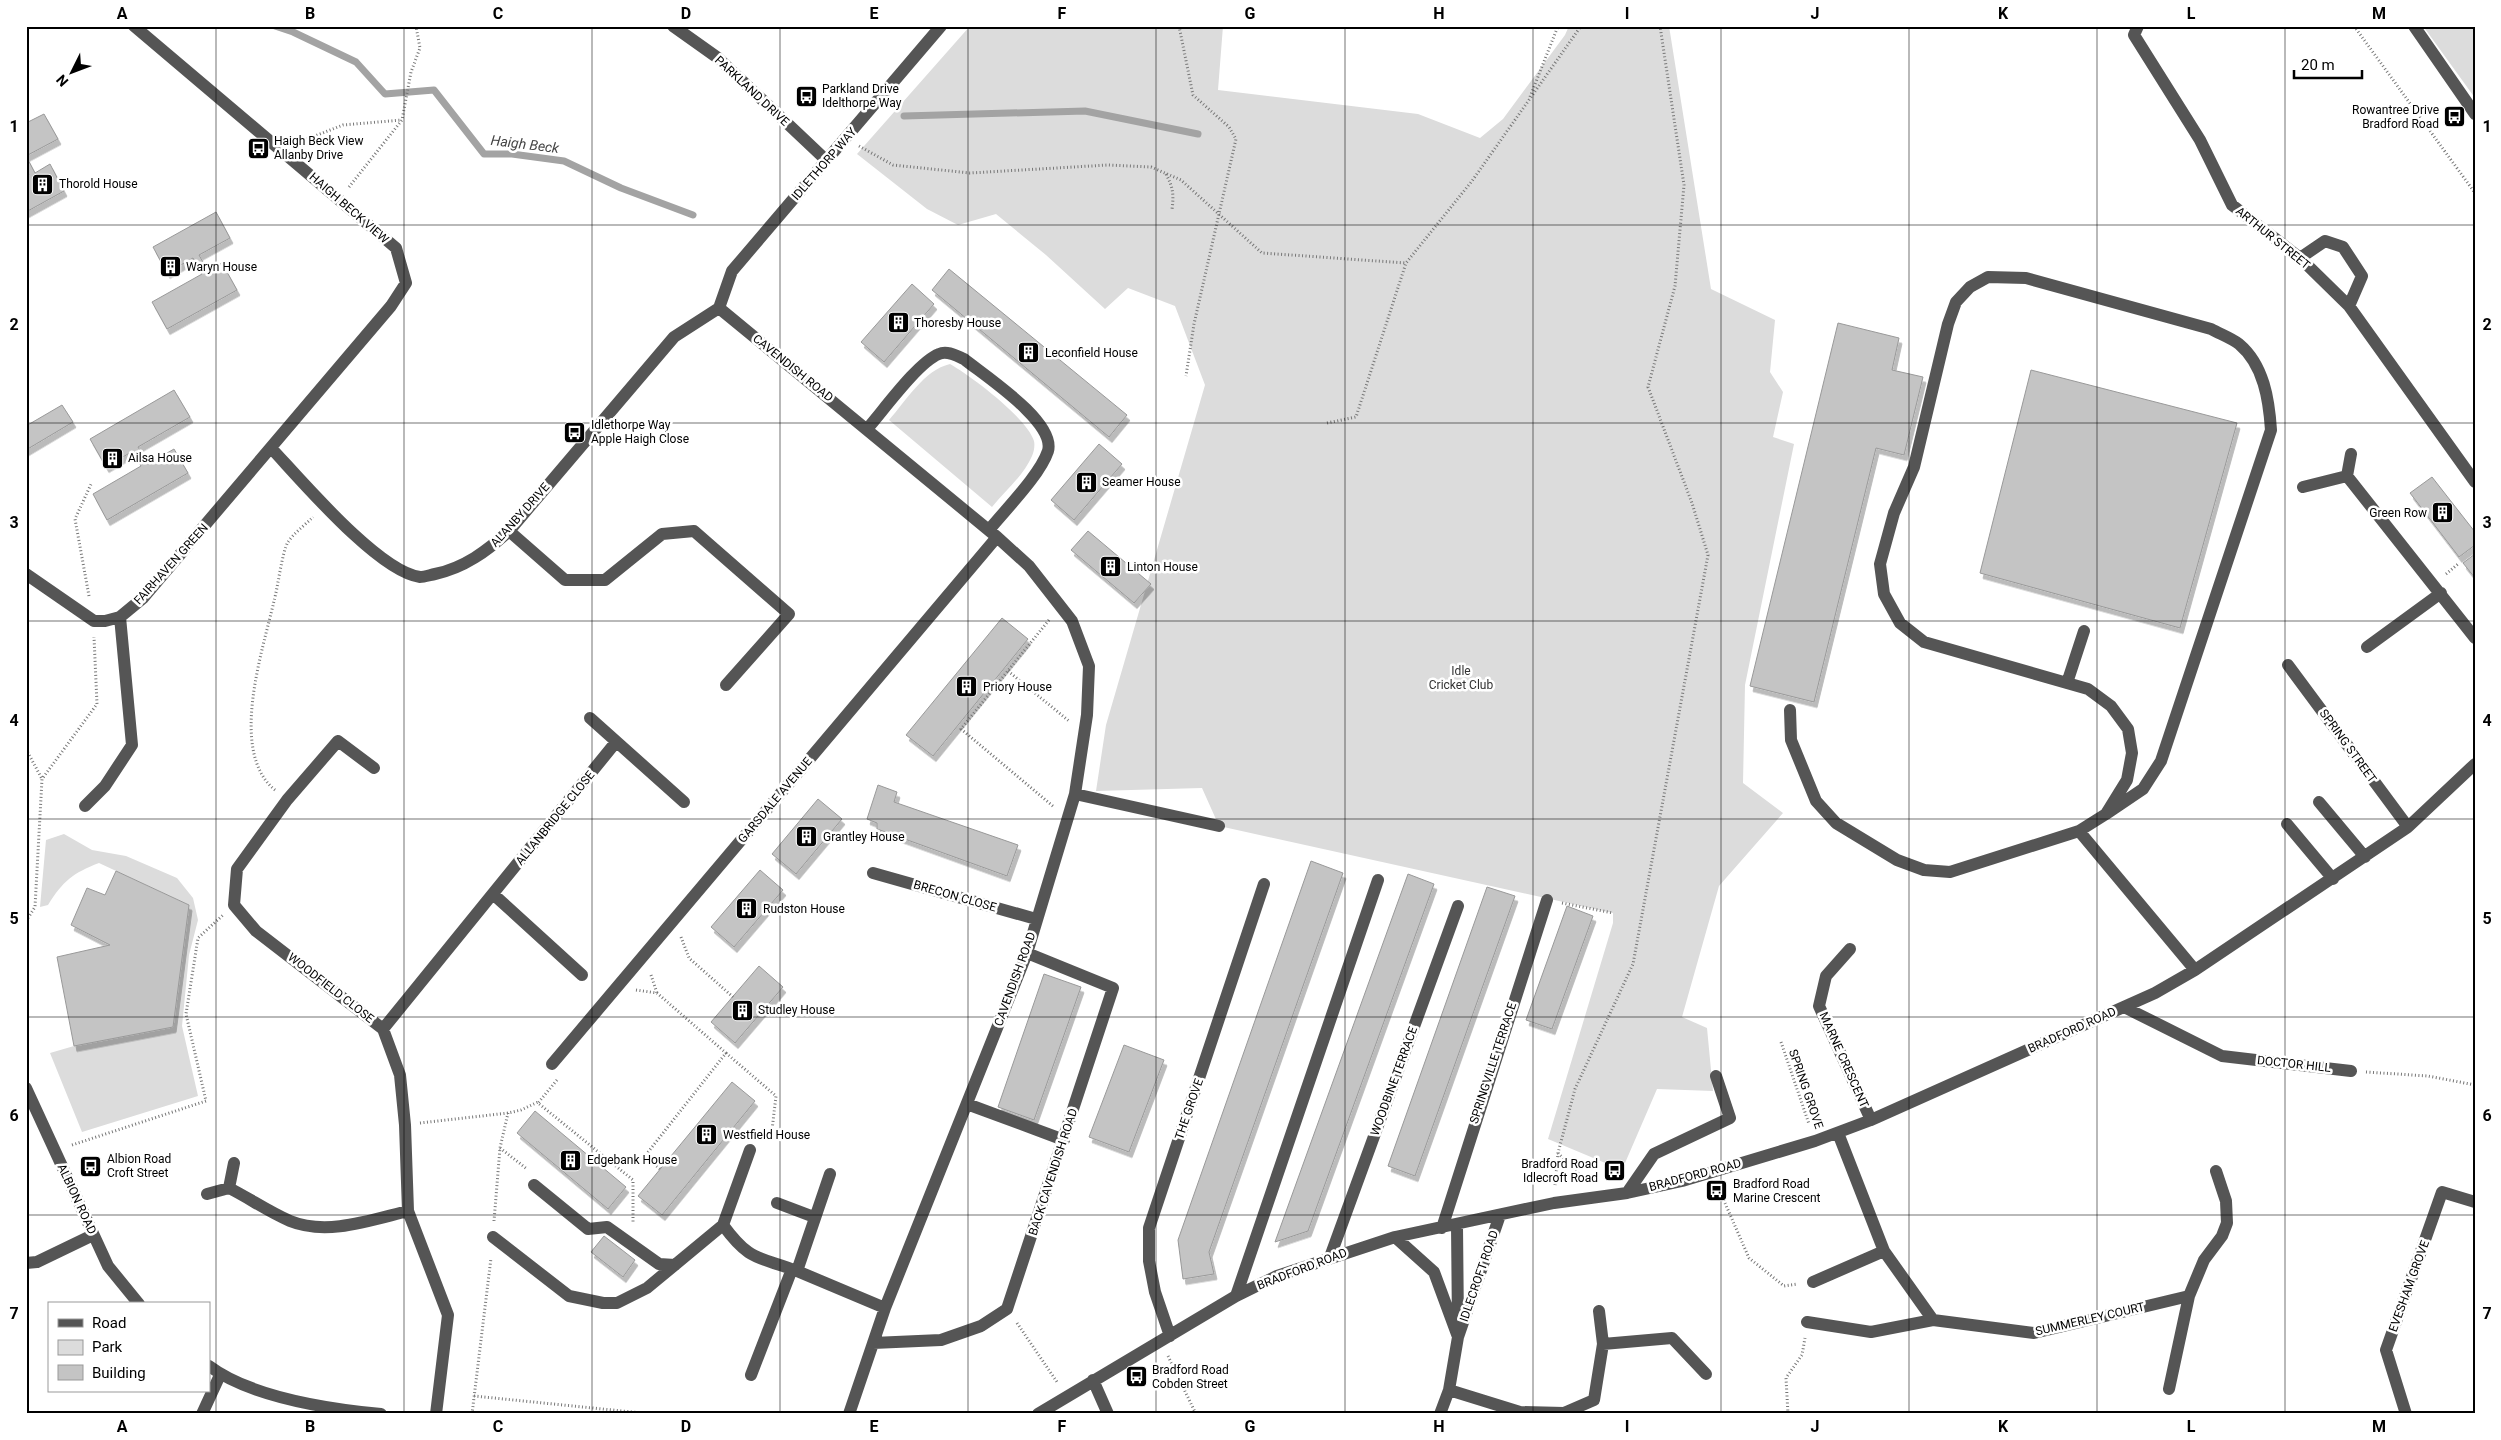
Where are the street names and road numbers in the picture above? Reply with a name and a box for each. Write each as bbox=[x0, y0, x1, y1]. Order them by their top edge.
street label: PARKLAND DRIVE bbox=[712, 53, 792, 129]
street label: IDLETHORP WAY bbox=[789, 124, 860, 203]
street label: HAIGH BECK VIEW bbox=[307, 170, 392, 246]
street label: ARTHUR STREET bbox=[2233, 204, 2313, 272]
street label: CAVENDISH ROAD bbox=[750, 331, 836, 405]
street label: ALANBY DRIVE bbox=[488, 480, 552, 550]
street label: FAIRHAVEN GREEN bbox=[131, 521, 211, 607]
street label: SPRING STREET bbox=[2317, 706, 2379, 786]
street label: GARSDALE AVENUE bbox=[735, 754, 815, 846]
street label: ALLANBRIDGE CLOSE bbox=[513, 768, 597, 868]
street label: BRECON CLOSE bbox=[912, 878, 998, 915]
street label: CAVENDISH ROAD bbox=[991, 930, 1039, 1028]
street label: WOODFIELD CLOSE bbox=[285, 950, 377, 1026]
street label: SPRINGVILLE TERRACE bbox=[1467, 1000, 1519, 1125]
street label: BRADFORD ROAD bbox=[2026, 1004, 2118, 1056]
street label: MARNE CRESCENT bbox=[1817, 1010, 1871, 1110]
street label: WOODBINE TERRACE bbox=[1368, 1024, 1420, 1137]
street label: SPRING GROVE bbox=[1786, 1047, 1826, 1131]
street label: DOCTOR HILL bbox=[2256, 1053, 2332, 1075]
street label: THE GROVE bbox=[1172, 1076, 1206, 1141]
street label: BACK CAVENDISH ROAD bbox=[1026, 1107, 1080, 1237]
street label: BRADFORD ROAD bbox=[1647, 1156, 1743, 1194]
street label: ALBION ROAD bbox=[55, 1162, 99, 1237]
street label: IDLECROFT ROAD bbox=[1457, 1228, 1501, 1324]
street label: EVESHAM GROVE bbox=[2386, 1238, 2432, 1334]
street label: BRADFORD ROAD bbox=[1255, 1245, 1349, 1293]
street label: SUMMERLEY COURT bbox=[2034, 1300, 2146, 1338]

